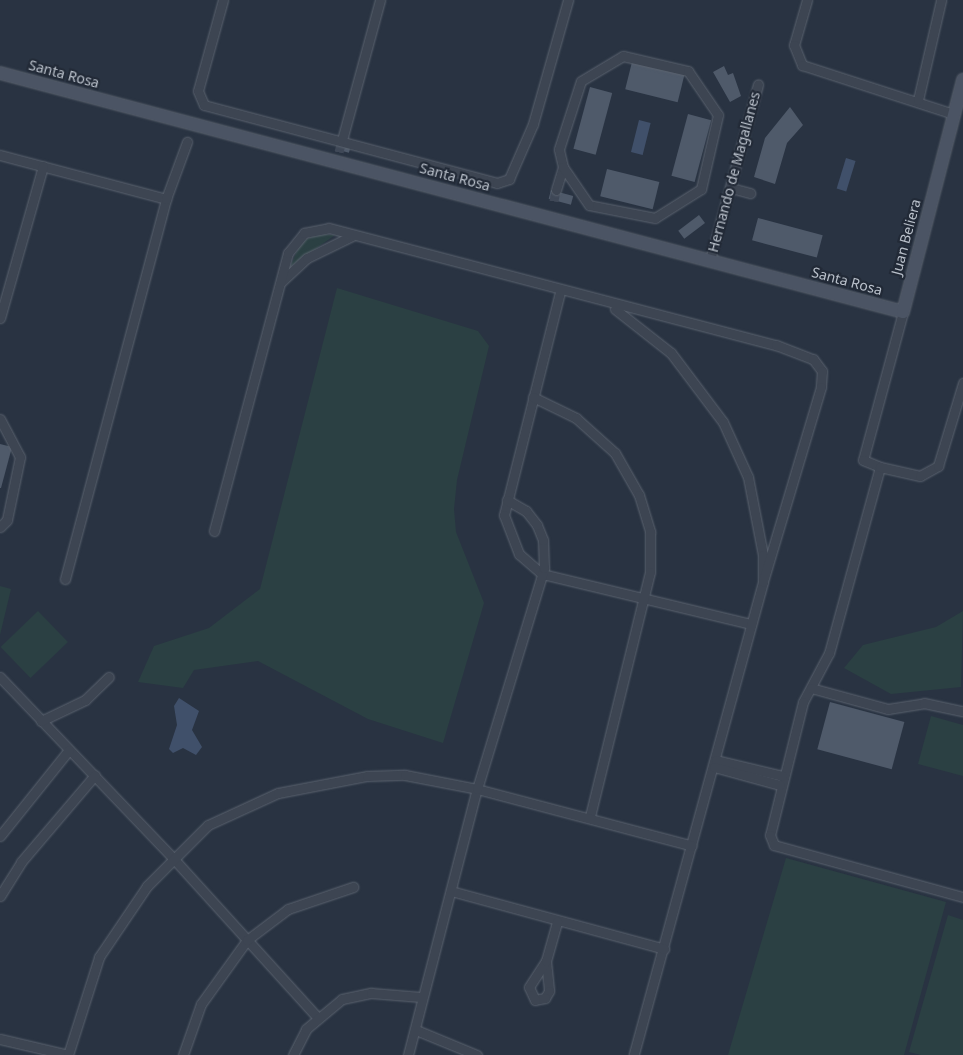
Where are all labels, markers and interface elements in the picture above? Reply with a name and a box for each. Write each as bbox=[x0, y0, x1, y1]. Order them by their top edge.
street label: Santa Rosa bbox=[27, 57, 101, 91]
street label: Hernando de Magallanes bbox=[704, 90, 764, 254]
street label: Santa Rosa bbox=[418, 160, 492, 194]
street label: Juan Beliera bbox=[888, 197, 924, 277]
street label: Santa Rosa bbox=[810, 264, 884, 298]

